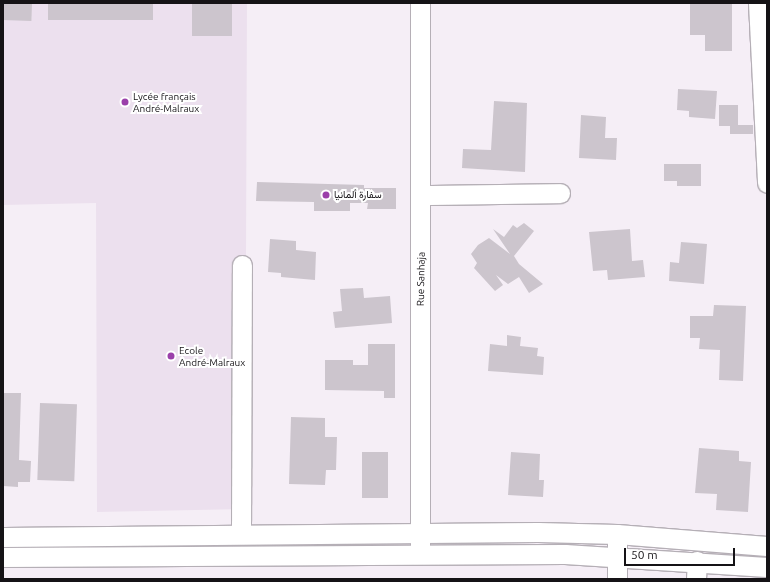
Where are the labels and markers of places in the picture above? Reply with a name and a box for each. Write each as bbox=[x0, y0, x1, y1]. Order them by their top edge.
place label: Lycée français André-Malraux bbox=[133, 90, 199, 114]
marker: Lycée français André-Malraux bbox=[120, 97, 130, 107]
place label: سفارة ألمانيا bbox=[334, 189, 382, 201]
marker: سفارة ألمانيا bbox=[321, 190, 331, 200]
place label: Ecole André-Malraux bbox=[179, 344, 245, 368]
marker: Ecole André-Malraux bbox=[166, 351, 176, 361]

